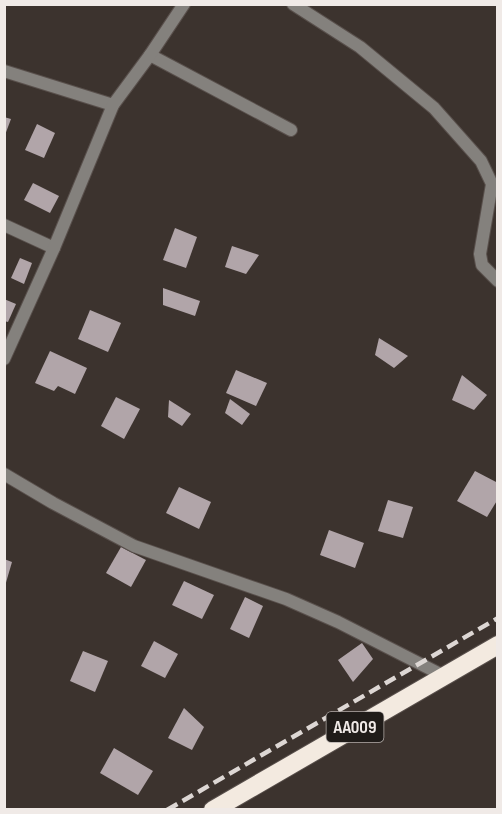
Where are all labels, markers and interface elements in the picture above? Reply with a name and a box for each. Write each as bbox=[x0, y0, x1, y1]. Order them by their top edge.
road number: AA009 bbox=[326, 712, 384, 742]

